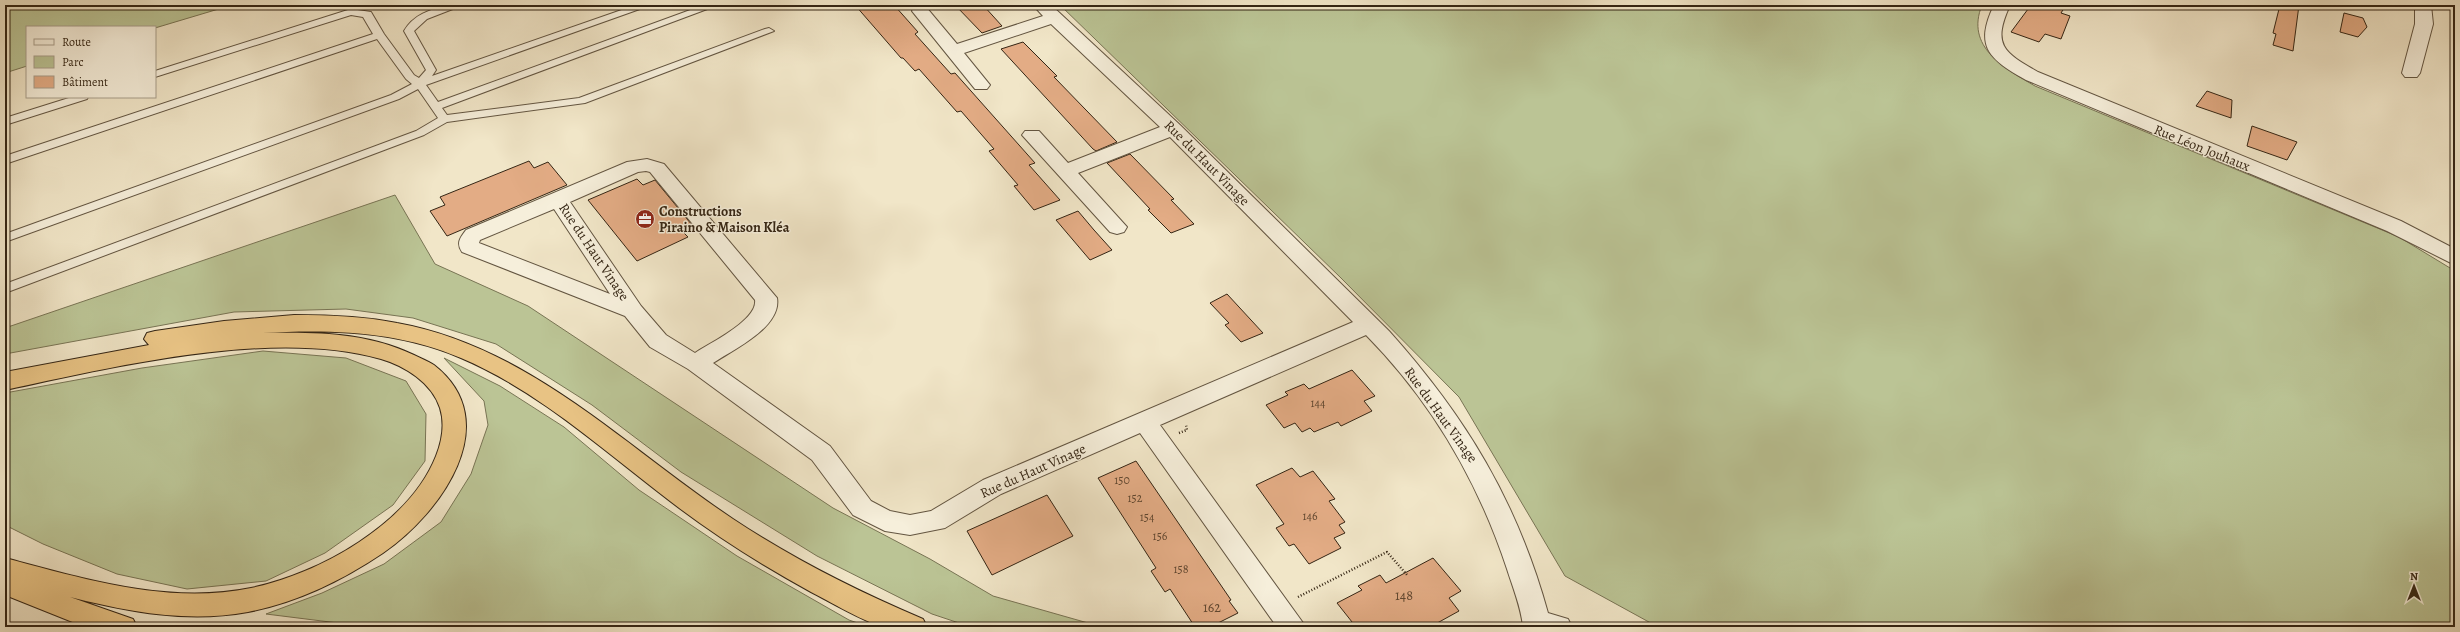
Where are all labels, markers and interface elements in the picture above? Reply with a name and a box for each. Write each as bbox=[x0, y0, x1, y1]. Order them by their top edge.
legend bbox=[26, 26, 156, 98]
text: Route bbox=[62, 34, 91, 50]
text: Parc bbox=[62, 54, 84, 70]
text: Bâtiment bbox=[62, 74, 108, 90]
street label: Rue du Haut Vinage bbox=[1160, 116, 1254, 210]
street label: Rue Léon Jouhaux bbox=[2151, 120, 2253, 176]
street label: Rue du Haut Vinage bbox=[554, 200, 634, 304]
place label: Constructions Piraino & Maison Kléa bbox=[659, 202, 790, 237]
office icon: Constructions Piraino & Maison Kléa bbox=[634, 208, 656, 230]
street label: Rue du Haut Vinage bbox=[1400, 363, 1482, 467]
house number: 144 bbox=[1311, 395, 1326, 411]
street label: Rue du Haut Vinage bbox=[977, 439, 1089, 503]
house number: 150 bbox=[1114, 472, 1130, 488]
house number: 152 bbox=[1128, 490, 1143, 506]
house number: 146 bbox=[1302, 508, 1318, 524]
house number: 154 bbox=[1140, 509, 1155, 525]
house number: 156 bbox=[1153, 528, 1168, 544]
house number: 158 bbox=[1173, 561, 1189, 577]
north arrow bbox=[2394, 566, 2434, 606]
text: N bbox=[2410, 569, 2418, 584]
house number: 148 bbox=[1395, 586, 1413, 605]
house number: 162 bbox=[1203, 598, 1221, 617]

